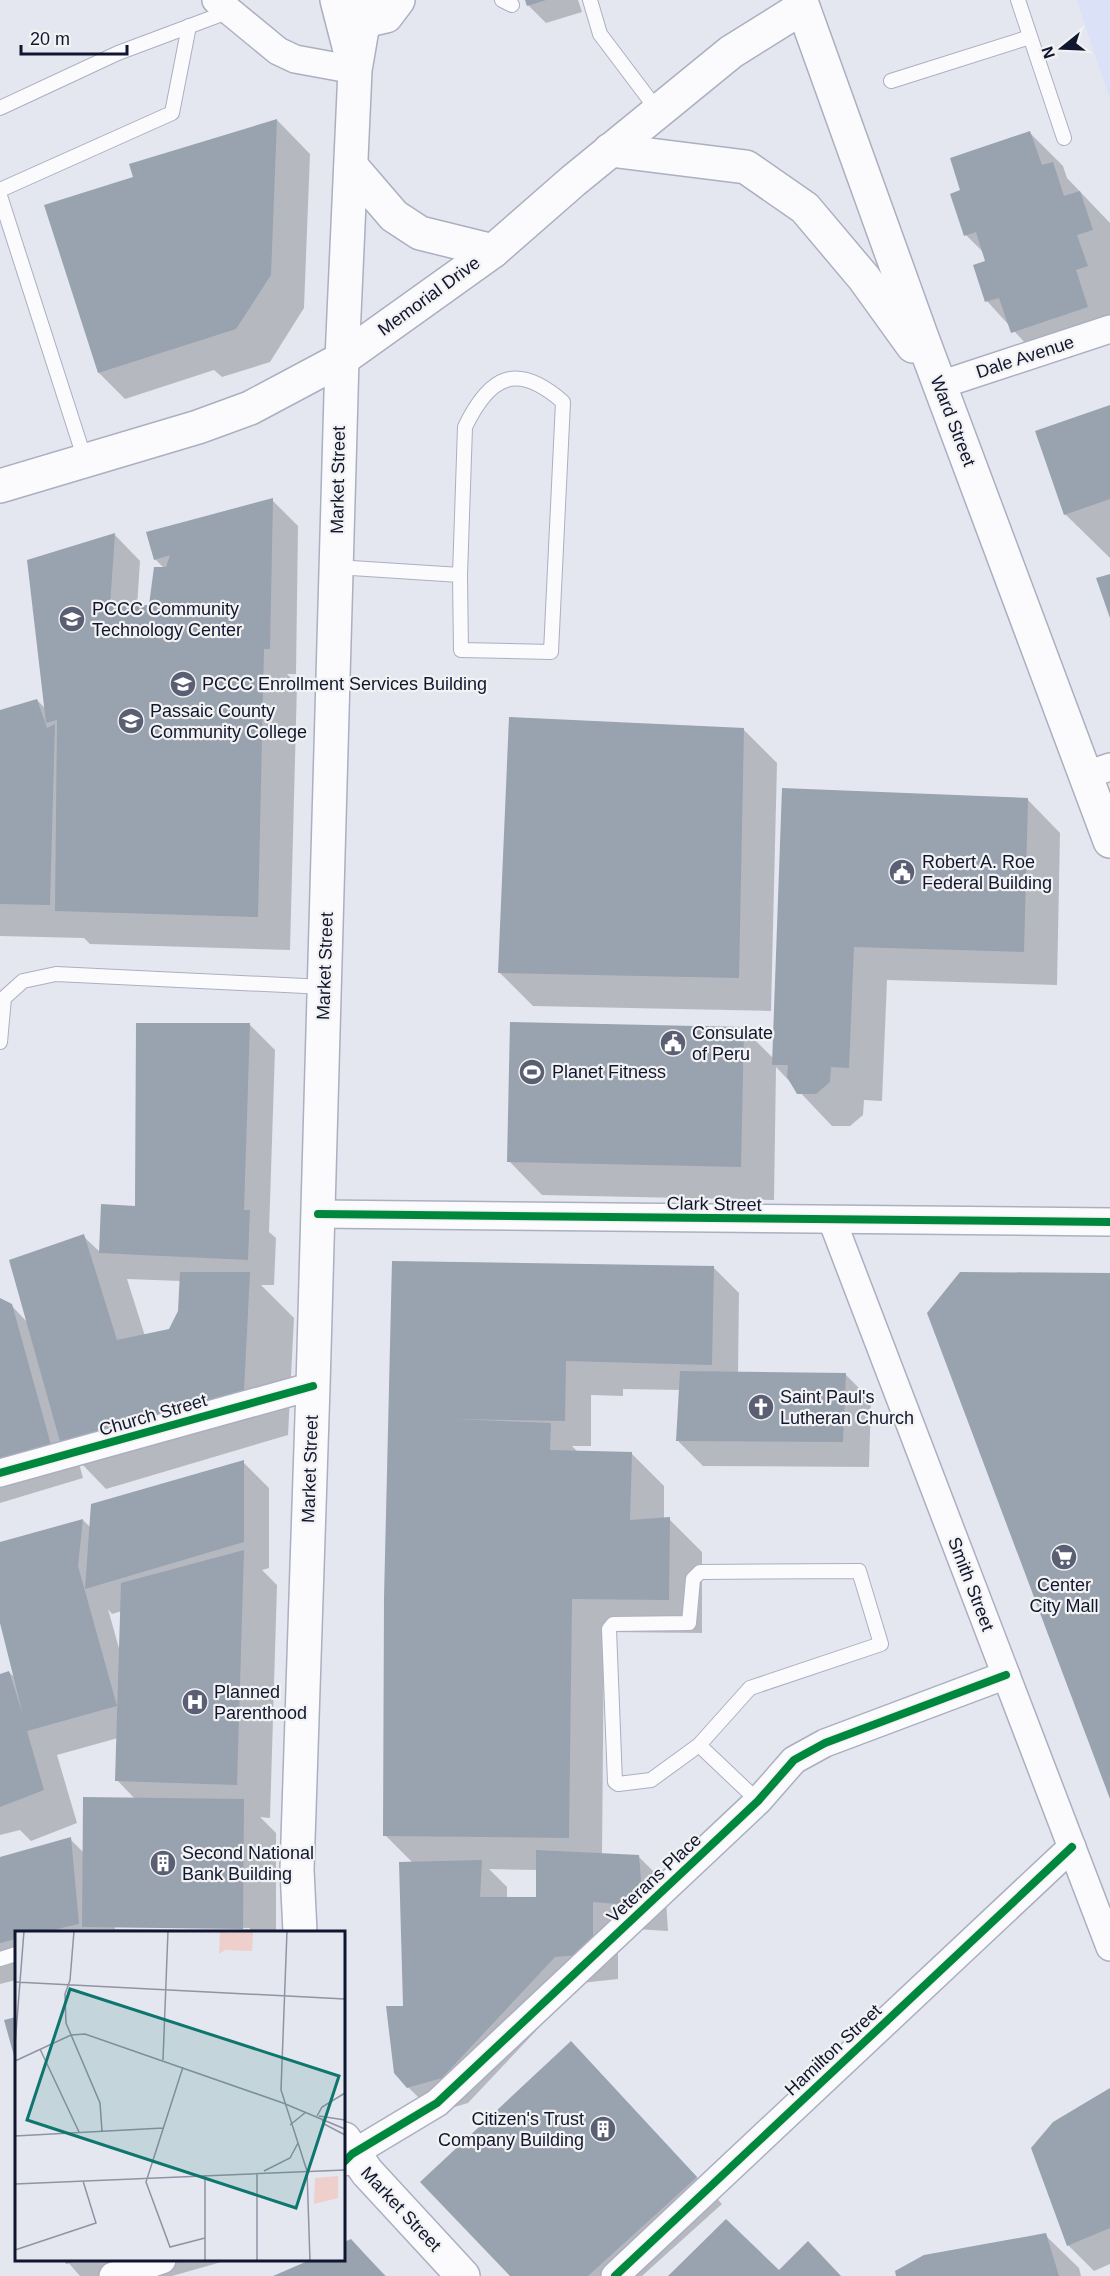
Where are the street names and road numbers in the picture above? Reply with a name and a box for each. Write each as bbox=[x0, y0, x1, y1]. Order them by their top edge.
street label: Memorial Drive bbox=[374, 252, 484, 340]
street label: Dale Avenue bbox=[974, 332, 1076, 382]
street label: Ward Street bbox=[927, 373, 979, 469]
street label: Market Street bbox=[327, 426, 349, 534]
street label: Market Street bbox=[313, 912, 337, 1020]
street label: Clark Street bbox=[666, 1193, 762, 1215]
street label: Church Street bbox=[97, 1390, 209, 1440]
street label: Market Street bbox=[298, 1415, 322, 1523]
street label: Smith Street bbox=[944, 1534, 998, 1634]
street label: Veterans Place bbox=[603, 1829, 705, 1927]
street label: Hamilton Street bbox=[781, 2000, 885, 2100]
street label: Market Street bbox=[357, 2163, 445, 2255]

